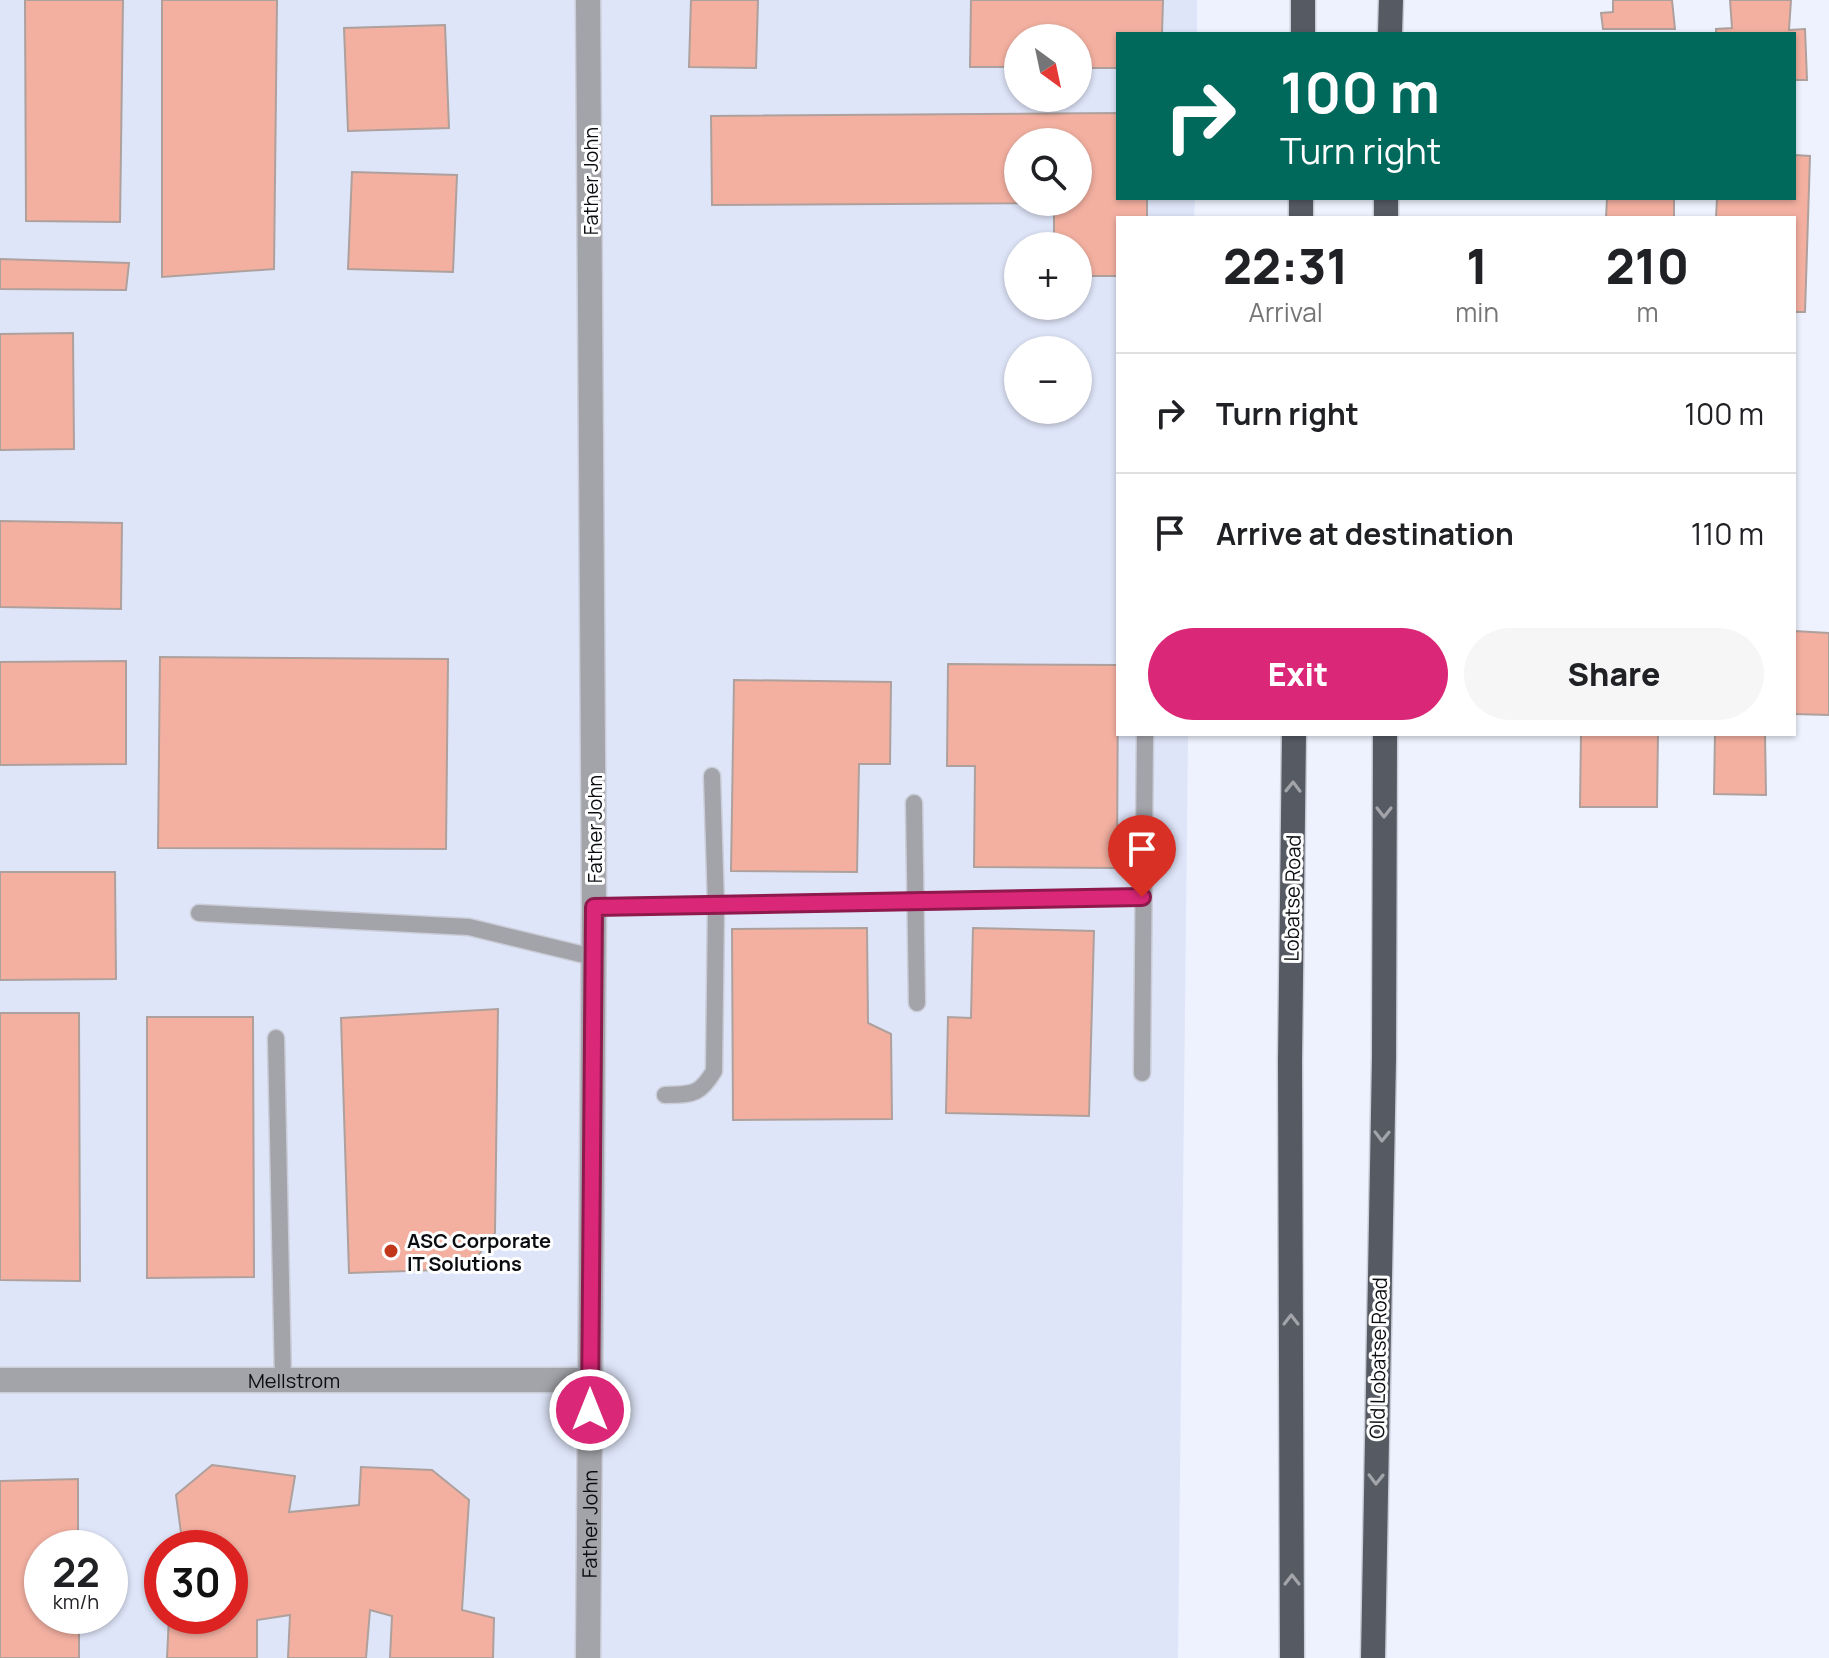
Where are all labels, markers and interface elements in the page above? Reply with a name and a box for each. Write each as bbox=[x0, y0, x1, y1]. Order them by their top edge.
north arrow bbox=[1004, 24, 1092, 112]
map controls bbox=[1004, 24, 1092, 424]
text: 100 m bbox=[1280, 53, 1440, 130]
icon: right bbox=[1148, 64, 1252, 168]
text: Turn right bbox=[1280, 126, 1441, 175]
street label: Father John bbox=[577, 127, 604, 235]
button: search bbox=[1004, 128, 1092, 216]
button: + bbox=[1004, 232, 1092, 320]
text: 22:31 bbox=[1223, 233, 1348, 298]
text: 1 bbox=[1466, 233, 1488, 298]
text: 210 bbox=[1606, 233, 1689, 298]
text: Arrival bbox=[1249, 294, 1323, 330]
text: min bbox=[1455, 294, 1499, 330]
text: m bbox=[1636, 294, 1658, 330]
button: − bbox=[1004, 336, 1092, 424]
icon: right bbox=[1148, 391, 1192, 435]
text: Turn right bbox=[1216, 393, 1359, 434]
text: 100 m bbox=[1684, 393, 1764, 434]
icon: arrive bbox=[1148, 511, 1192, 555]
text: Arrive at destination bbox=[1216, 513, 1514, 554]
text: 110 m bbox=[1691, 513, 1764, 554]
button: Exit bbox=[1148, 628, 1448, 720]
button: Share bbox=[1464, 628, 1764, 720]
street label: Father John bbox=[581, 775, 608, 883]
one-way arrow bbox=[1285, 780, 1302, 793]
one-way arrow bbox=[1375, 806, 1393, 819]
pin bbox=[1108, 815, 1176, 897]
icon: arrive bbox=[1120, 827, 1164, 871]
street label: Lobatse Road bbox=[1277, 834, 1307, 962]
one-way arrow bbox=[1374, 1130, 1391, 1143]
place label: ASC Corporate IT Solutions bbox=[407, 1227, 551, 1277]
marker: ASC Corporate IT Solutions bbox=[382, 1242, 400, 1260]
street label: Old Lobatse Road bbox=[1363, 1277, 1393, 1439]
one-way arrow bbox=[1282, 1313, 1300, 1326]
street label: Mellstrom bbox=[248, 1367, 340, 1394]
position arrow bbox=[548, 1368, 632, 1452]
street label: Father John bbox=[575, 1470, 603, 1578]
one-way arrow bbox=[1367, 1474, 1385, 1486]
speed limit sign: 30 bbox=[144, 1530, 248, 1634]
text: 22 bbox=[52, 1544, 100, 1599]
one-way arrow bbox=[1283, 1573, 1301, 1586]
text: km/h bbox=[53, 1588, 99, 1615]

